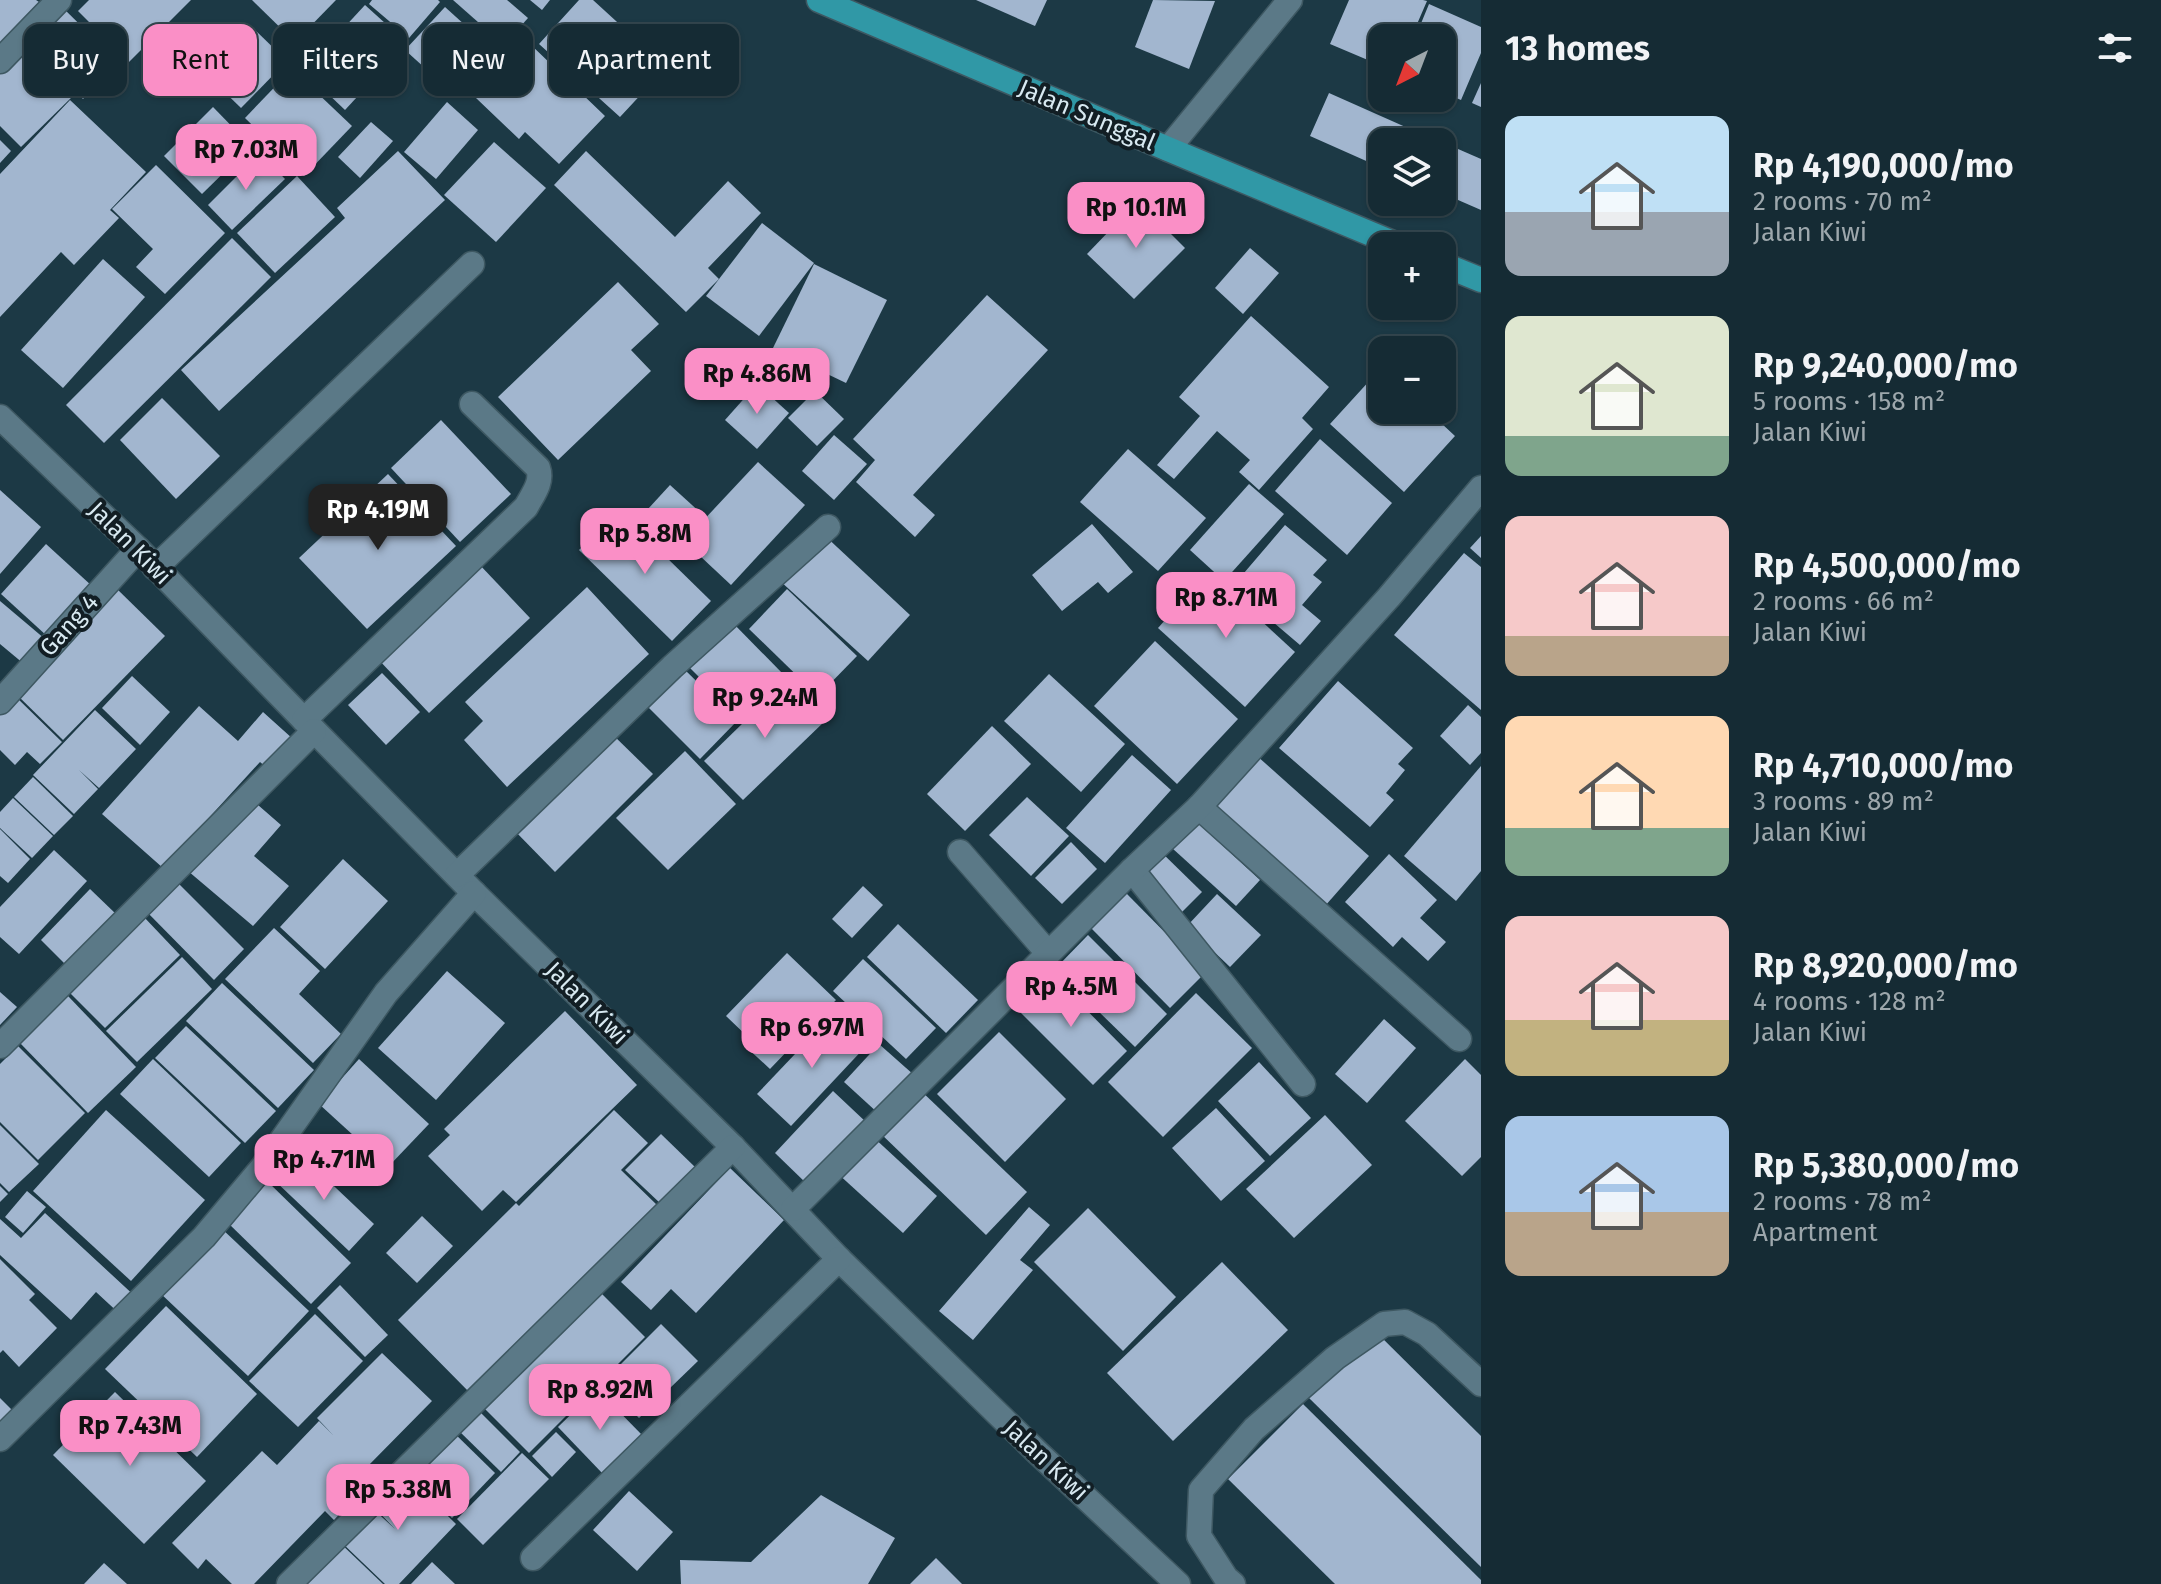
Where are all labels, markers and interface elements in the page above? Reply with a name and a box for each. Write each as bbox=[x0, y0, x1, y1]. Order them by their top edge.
chip: Buy bbox=[24, 24, 127, 96]
chip: Rent bbox=[143, 24, 257, 96]
chip: Filters bbox=[273, 24, 407, 96]
chip: New bbox=[423, 24, 533, 96]
chip: Apartment bbox=[549, 24, 739, 96]
north arrow bbox=[1368, 24, 1456, 112]
map controls bbox=[1368, 24, 1456, 424]
icon: filters bbox=[2093, 26, 2137, 70]
text: 13 homes bbox=[1505, 28, 1650, 69]
street label: Jalan Sunggal bbox=[1014, 74, 1160, 156]
pin: Rp 7.03M bbox=[163, 124, 329, 192]
button: layers bbox=[1368, 128, 1456, 216]
text: Rp 7.03M bbox=[194, 134, 298, 165]
text: Rp 4,190,000/mo bbox=[1753, 145, 2014, 186]
icon: home bbox=[1569, 148, 1665, 244]
pin: Rp 10.1M bbox=[1053, 182, 1219, 250]
text: 2 rooms · 70 m² bbox=[1753, 186, 1932, 217]
text: Rp 10.1M bbox=[1085, 192, 1187, 223]
text: Jalan Kiwi bbox=[1753, 217, 1867, 248]
button: + bbox=[1368, 232, 1456, 320]
button: − bbox=[1368, 336, 1456, 424]
text: Rp 9,240,000/mo bbox=[1753, 345, 2018, 386]
pin: Rp 4.86M bbox=[674, 348, 840, 416]
icon: home bbox=[1569, 348, 1665, 444]
text: Rp 4.86M bbox=[703, 358, 811, 389]
text: 5 rooms · 158 m² bbox=[1753, 386, 1945, 417]
text: Jalan Kiwi bbox=[1753, 417, 1867, 448]
pin: Rp 4.19M bbox=[295, 484, 461, 552]
text: Rp 4.19M bbox=[326, 494, 430, 525]
street label: Jalan Kiwi bbox=[83, 496, 177, 590]
pin: Rp 5.8M bbox=[571, 508, 719, 576]
text: Rp 5.8M bbox=[598, 518, 692, 549]
text: Rp 4,500,000/mo bbox=[1753, 545, 2021, 586]
icon: home bbox=[1569, 548, 1665, 644]
pin: Rp 8.71M bbox=[1143, 572, 1309, 640]
text: Rp 8.71M bbox=[1174, 582, 1278, 613]
text: 2 rooms · 66 m² bbox=[1753, 586, 1934, 617]
street label: Gang 4 bbox=[34, 588, 104, 662]
text: Jalan Kiwi bbox=[1753, 617, 1867, 648]
pin: Rp 9.24M bbox=[682, 672, 848, 740]
text: Rp 9.24M bbox=[712, 682, 818, 713]
text: Rp 4,710,000/mo bbox=[1753, 745, 2013, 786]
icon: home bbox=[1569, 748, 1665, 844]
text: 3 rooms · 89 m² bbox=[1753, 786, 1934, 817]
text: Jalan Kiwi bbox=[1753, 817, 1867, 848]
text: Rp 8,920,000/mo bbox=[1753, 945, 2018, 986]
icon: home bbox=[1569, 948, 1665, 1044]
street label: Jalan Kiwi bbox=[540, 956, 634, 1050]
pin: Rp 4.5M bbox=[997, 961, 1145, 1029]
text: Rp 4.5M bbox=[1024, 971, 1118, 1002]
text: 4 rooms · 128 m² bbox=[1753, 986, 1946, 1017]
pin: Rp 6.97M bbox=[729, 1002, 895, 1070]
text: Rp 6.97M bbox=[760, 1012, 864, 1043]
text: Jalan Kiwi bbox=[1753, 1017, 1867, 1048]
pin: Rp 4.71M bbox=[241, 1134, 407, 1202]
text: Rp 4.71M bbox=[273, 1144, 376, 1175]
text: Rp 5,380,000/mo bbox=[1753, 1145, 2019, 1186]
icon: home bbox=[1569, 1148, 1665, 1244]
text: 2 rooms · 78 m² bbox=[1753, 1186, 1932, 1217]
text: Apartment bbox=[1753, 1217, 1878, 1248]
pin: Rp 8.92M bbox=[517, 1364, 683, 1432]
text: Rp 8.92M bbox=[547, 1374, 653, 1405]
pin: Rp 7.43M bbox=[47, 1400, 213, 1468]
text: Rp 7.43M bbox=[78, 1410, 182, 1441]
street label: Jalan Kiwi bbox=[998, 1414, 1094, 1506]
pin: Rp 5.38M bbox=[315, 1464, 481, 1532]
text: Rp 5.38M bbox=[344, 1474, 452, 1505]

